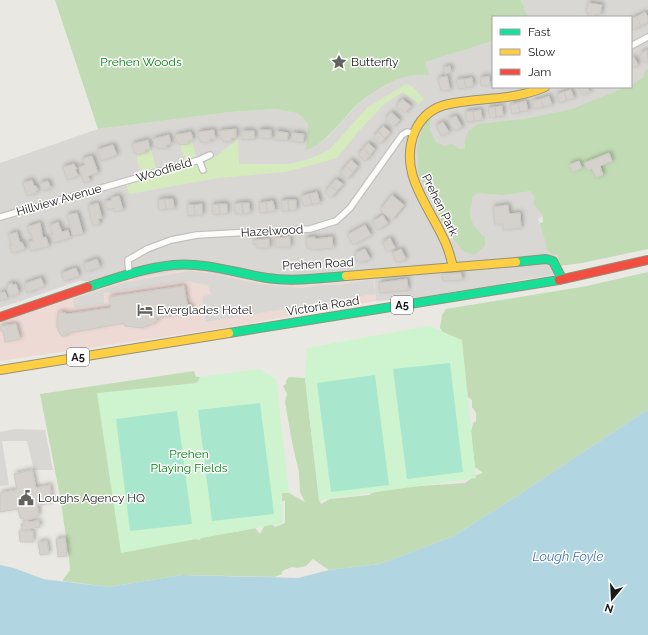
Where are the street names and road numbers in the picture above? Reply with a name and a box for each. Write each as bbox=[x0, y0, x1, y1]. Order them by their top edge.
street label: Woodfield bbox=[135, 155, 193, 185]
street label: Prehen Park bbox=[419, 172, 461, 239]
street label: Hillview Avenue bbox=[15, 181, 103, 219]
street label: Hazelwood bbox=[240, 222, 304, 240]
street label: Prehen Road bbox=[282, 255, 354, 273]
street label: Victoria Road bbox=[286, 293, 360, 319]
road number: A5 bbox=[391, 296, 413, 314]
road number: A5 bbox=[67, 348, 89, 366]

